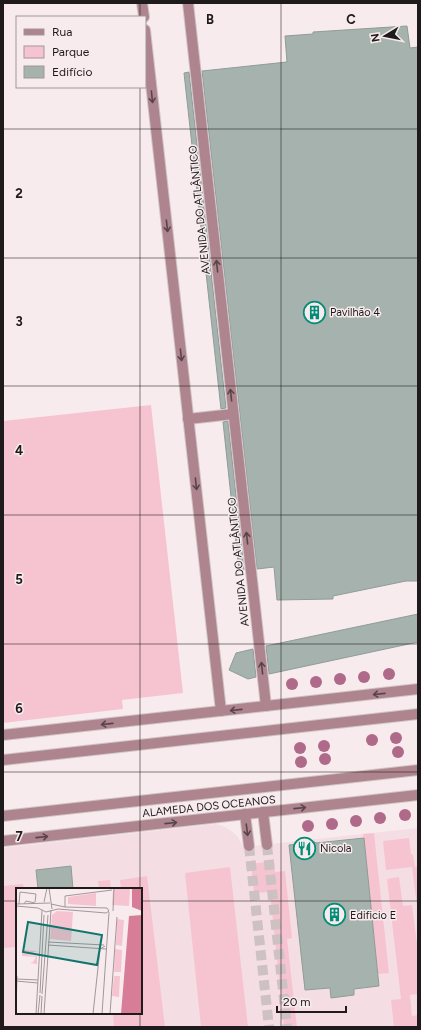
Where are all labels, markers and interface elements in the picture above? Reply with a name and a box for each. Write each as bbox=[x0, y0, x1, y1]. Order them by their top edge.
text: B bbox=[206, 12, 214, 27]
text: C bbox=[346, 12, 356, 27]
legend bbox=[16, 16, 146, 88]
north arrow bbox=[365, 16, 405, 56]
text: Rua bbox=[52, 25, 72, 39]
text: N bbox=[369, 32, 383, 43]
text: Parque bbox=[52, 45, 90, 59]
text: Edifício bbox=[52, 65, 92, 79]
one-way arrow bbox=[149, 90, 156, 103]
street label: AVENIDA DO ATLÂNTICO bbox=[185, 144, 213, 275]
text: 2 bbox=[15, 186, 23, 201]
one-way arrow bbox=[163, 219, 171, 232]
one-way arrow bbox=[213, 260, 221, 273]
building icon: Pavilhão 4 bbox=[301, 299, 327, 325]
place label: Pavilhão 4 bbox=[330, 306, 380, 319]
text: 3 bbox=[15, 314, 23, 329]
one-way arrow bbox=[177, 348, 185, 361]
one-way arrow bbox=[228, 389, 235, 402]
text: 4 bbox=[15, 443, 23, 458]
one-way arrow bbox=[192, 477, 199, 490]
street label: AVENIDA DO ATLÂNTICO bbox=[224, 496, 252, 627]
one-way arrow bbox=[243, 532, 251, 545]
text: 5 bbox=[15, 572, 23, 587]
one-way arrow bbox=[258, 661, 265, 674]
one-way arrow bbox=[373, 690, 386, 697]
text: 6 bbox=[15, 701, 23, 716]
one-way arrow bbox=[230, 706, 243, 713]
one-way arrow bbox=[101, 720, 114, 728]
street label: ALAMEDA DOS OCEANOS bbox=[142, 793, 277, 820]
one-way arrow bbox=[293, 804, 306, 812]
one-way arrow bbox=[164, 819, 177, 826]
one-way arrow bbox=[243, 823, 251, 836]
text: 7 bbox=[15, 829, 23, 844]
one-way arrow bbox=[35, 833, 48, 841]
restaurant icon: Nicola bbox=[292, 835, 318, 861]
place label: Nicola bbox=[320, 842, 351, 855]
inset map bbox=[16, 888, 142, 1014]
building icon: Edificio E bbox=[321, 902, 347, 928]
place label: Edificio E bbox=[350, 909, 396, 922]
scale bar bbox=[277, 988, 346, 1014]
text: 20 m bbox=[283, 995, 311, 1009]

